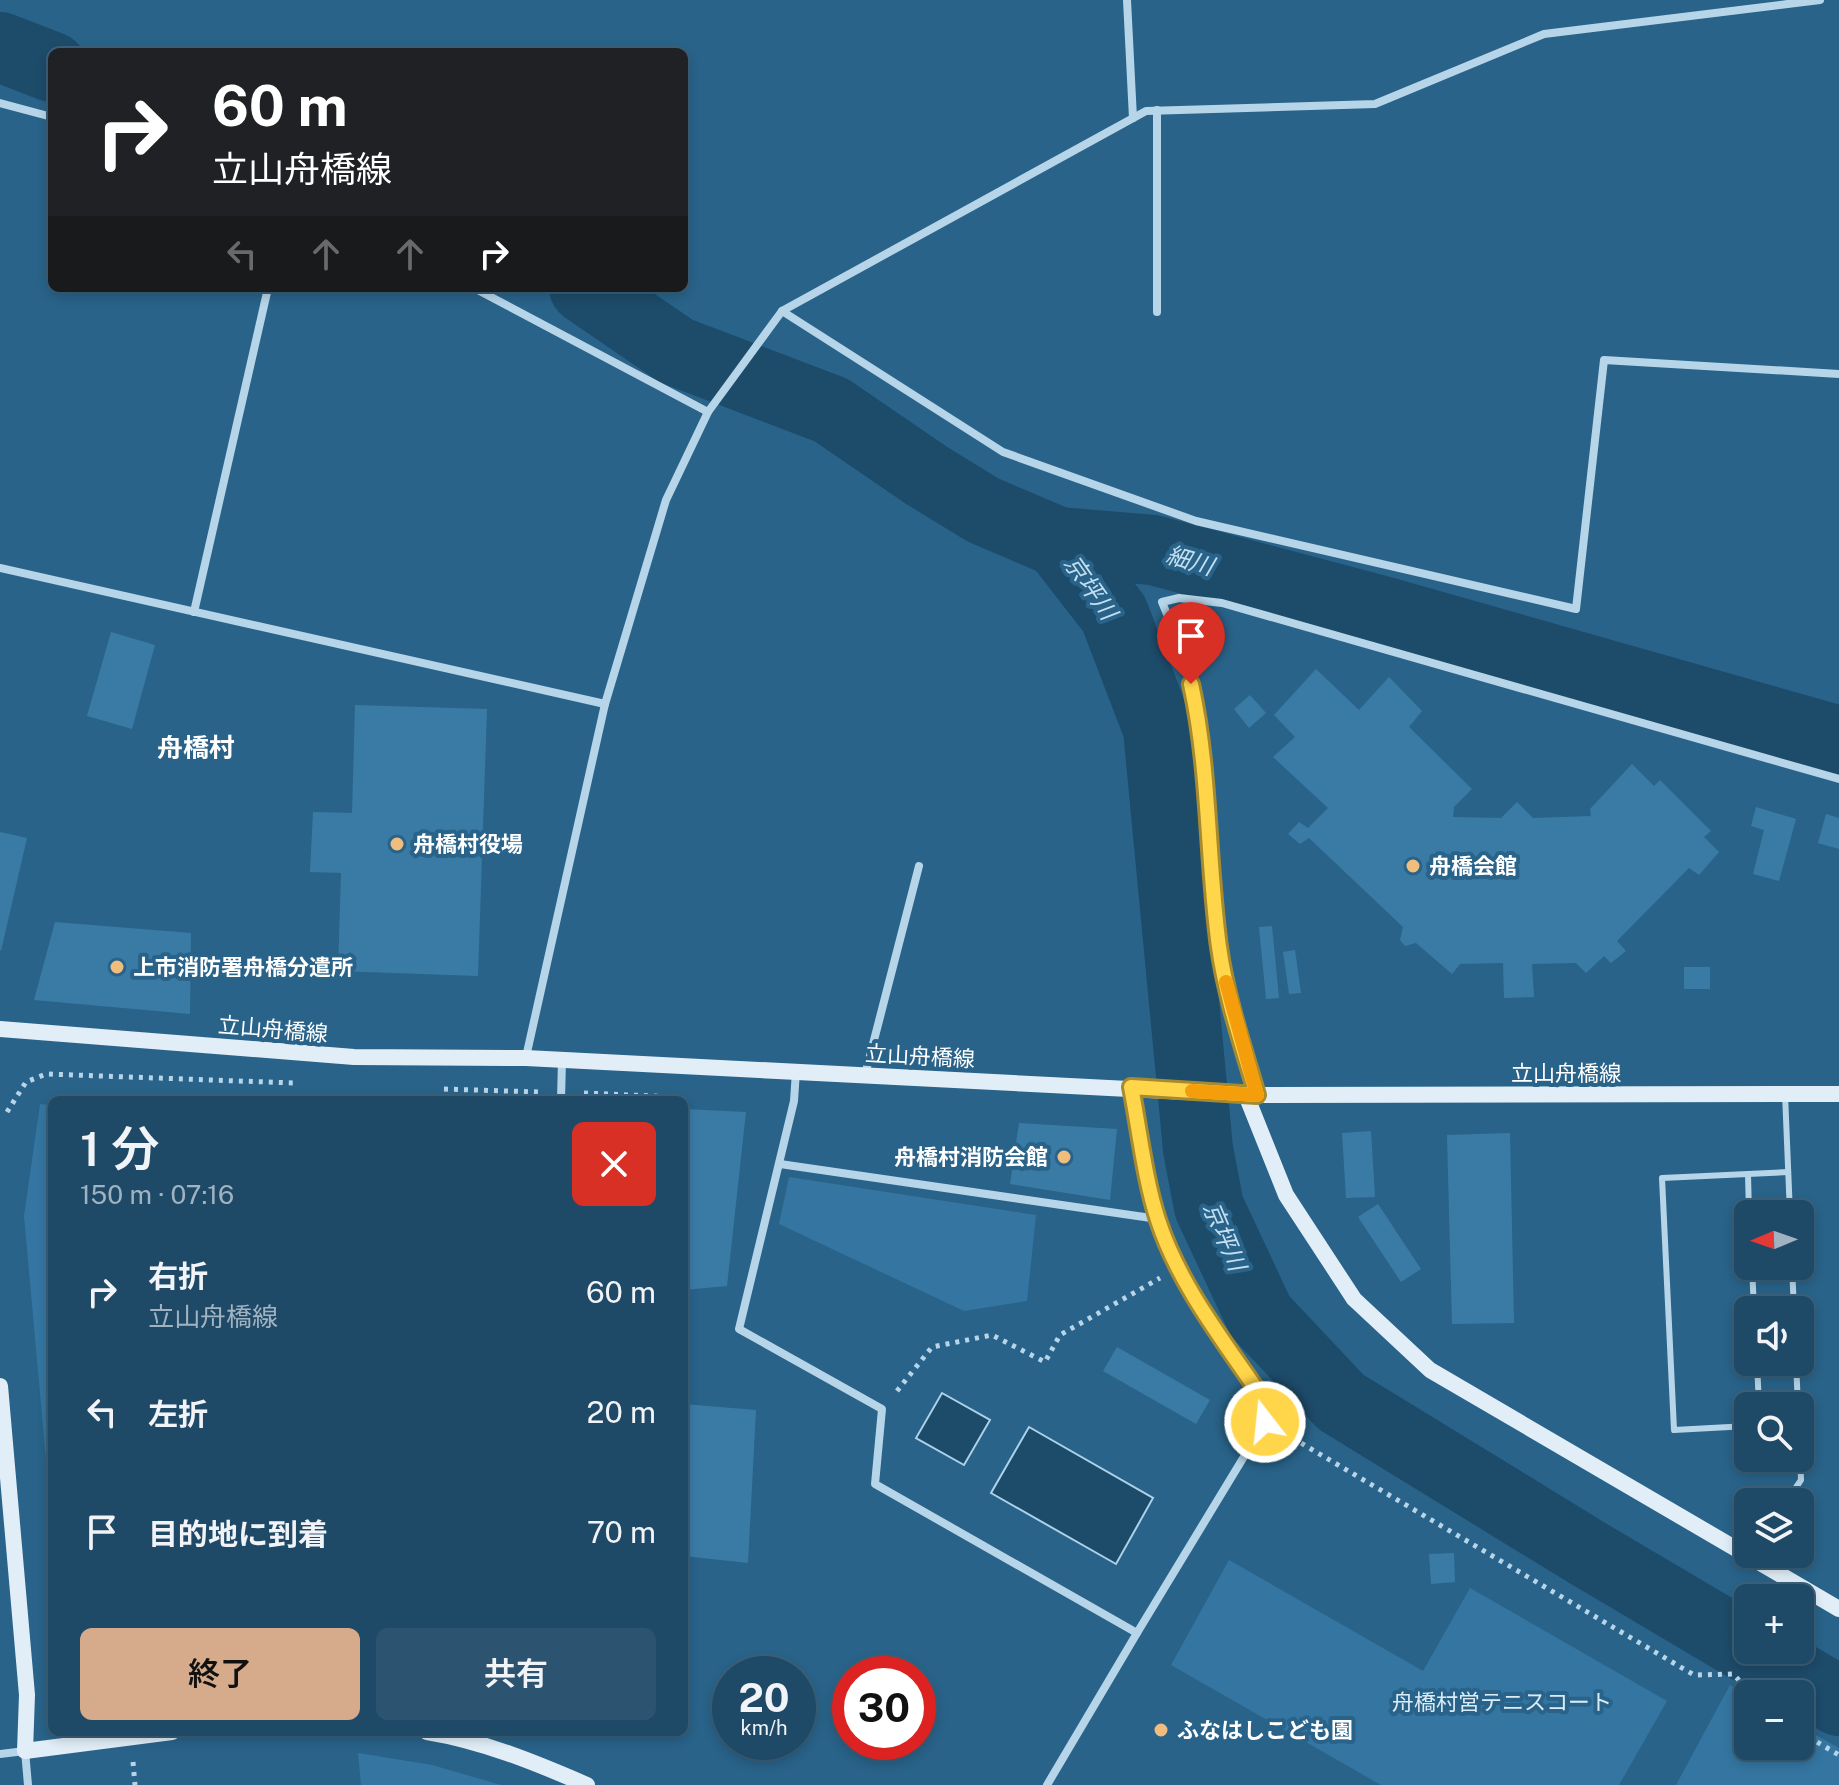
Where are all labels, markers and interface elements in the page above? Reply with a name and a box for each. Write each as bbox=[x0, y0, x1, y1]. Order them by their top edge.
text: 60 m bbox=[212, 73, 348, 139]
icon: right bbox=[80, 80, 184, 184]
text: 立山舟橋線 bbox=[212, 148, 392, 190]
icon: left bbox=[220, 232, 264, 276]
icon: ahead bbox=[304, 232, 348, 276]
icon: ahead bbox=[388, 232, 432, 276]
icon: right bbox=[472, 232, 516, 276]
water label: 細川 bbox=[1163, 540, 1220, 581]
water label: 京坪川 bbox=[1059, 549, 1125, 627]
pin bbox=[1157, 602, 1225, 684]
icon: arrive bbox=[1169, 614, 1213, 658]
district label: 舟橋村 bbox=[157, 732, 235, 763]
place label: 舟橋村役場 bbox=[413, 831, 523, 857]
marker: 舟橋村役場 bbox=[388, 835, 406, 853]
place label: 舟橋会館 bbox=[1429, 853, 1517, 879]
marker: 舟橋会館 bbox=[1404, 857, 1422, 875]
place label: 上市消防署舟橋分遣所 bbox=[133, 954, 353, 980]
marker: 上市消防署舟橋分遣所 bbox=[108, 958, 126, 976]
street label: 立山舟橋線 bbox=[217, 1011, 329, 1047]
street label: 立山舟橋線 bbox=[864, 1040, 976, 1072]
street label: 立山舟橋線 bbox=[1511, 1060, 1621, 1086]
text: 1 分 bbox=[80, 1120, 159, 1177]
button: close bbox=[572, 1122, 656, 1206]
place label: 舟橋村消防会館 bbox=[894, 1144, 1048, 1170]
marker: 舟橋村消防会館 bbox=[1055, 1148, 1073, 1166]
text: 150 m · 07:16 bbox=[80, 1179, 234, 1210]
water label: 京坪川 bbox=[1198, 1197, 1253, 1277]
north arrow bbox=[1734, 1200, 1814, 1280]
map controls bbox=[1734, 1200, 1814, 1760]
text: 右折 bbox=[148, 1258, 208, 1294]
icon: right bbox=[80, 1270, 124, 1314]
text: 60 m bbox=[586, 1274, 656, 1310]
button: sound bbox=[1734, 1296, 1814, 1376]
text: 立山舟橋線 bbox=[148, 1301, 278, 1332]
position arrow bbox=[1223, 1380, 1307, 1464]
icon: left bbox=[80, 1390, 124, 1434]
button: search bbox=[1734, 1392, 1814, 1472]
text: 20 m bbox=[587, 1394, 656, 1430]
text: 左折 bbox=[148, 1396, 208, 1432]
button: layers bbox=[1734, 1488, 1814, 1568]
icon: arrive bbox=[80, 1510, 124, 1554]
text: 70 m bbox=[587, 1514, 656, 1550]
text: 目的地に到着 bbox=[148, 1516, 328, 1552]
button: + bbox=[1734, 1584, 1814, 1664]
button: 終了 bbox=[80, 1628, 360, 1720]
button: 共有 bbox=[376, 1628, 656, 1720]
speed limit sign: 30 bbox=[832, 1656, 936, 1760]
text: 20 bbox=[738, 1674, 790, 1721]
button: − bbox=[1734, 1680, 1814, 1760]
park label: 舟橋村営テニスコート bbox=[1392, 1689, 1612, 1715]
text: km/h bbox=[740, 1716, 788, 1740]
place label: ふなはしこども園 bbox=[1177, 1717, 1353, 1743]
marker: ふなはしこども園 bbox=[1152, 1721, 1170, 1739]

